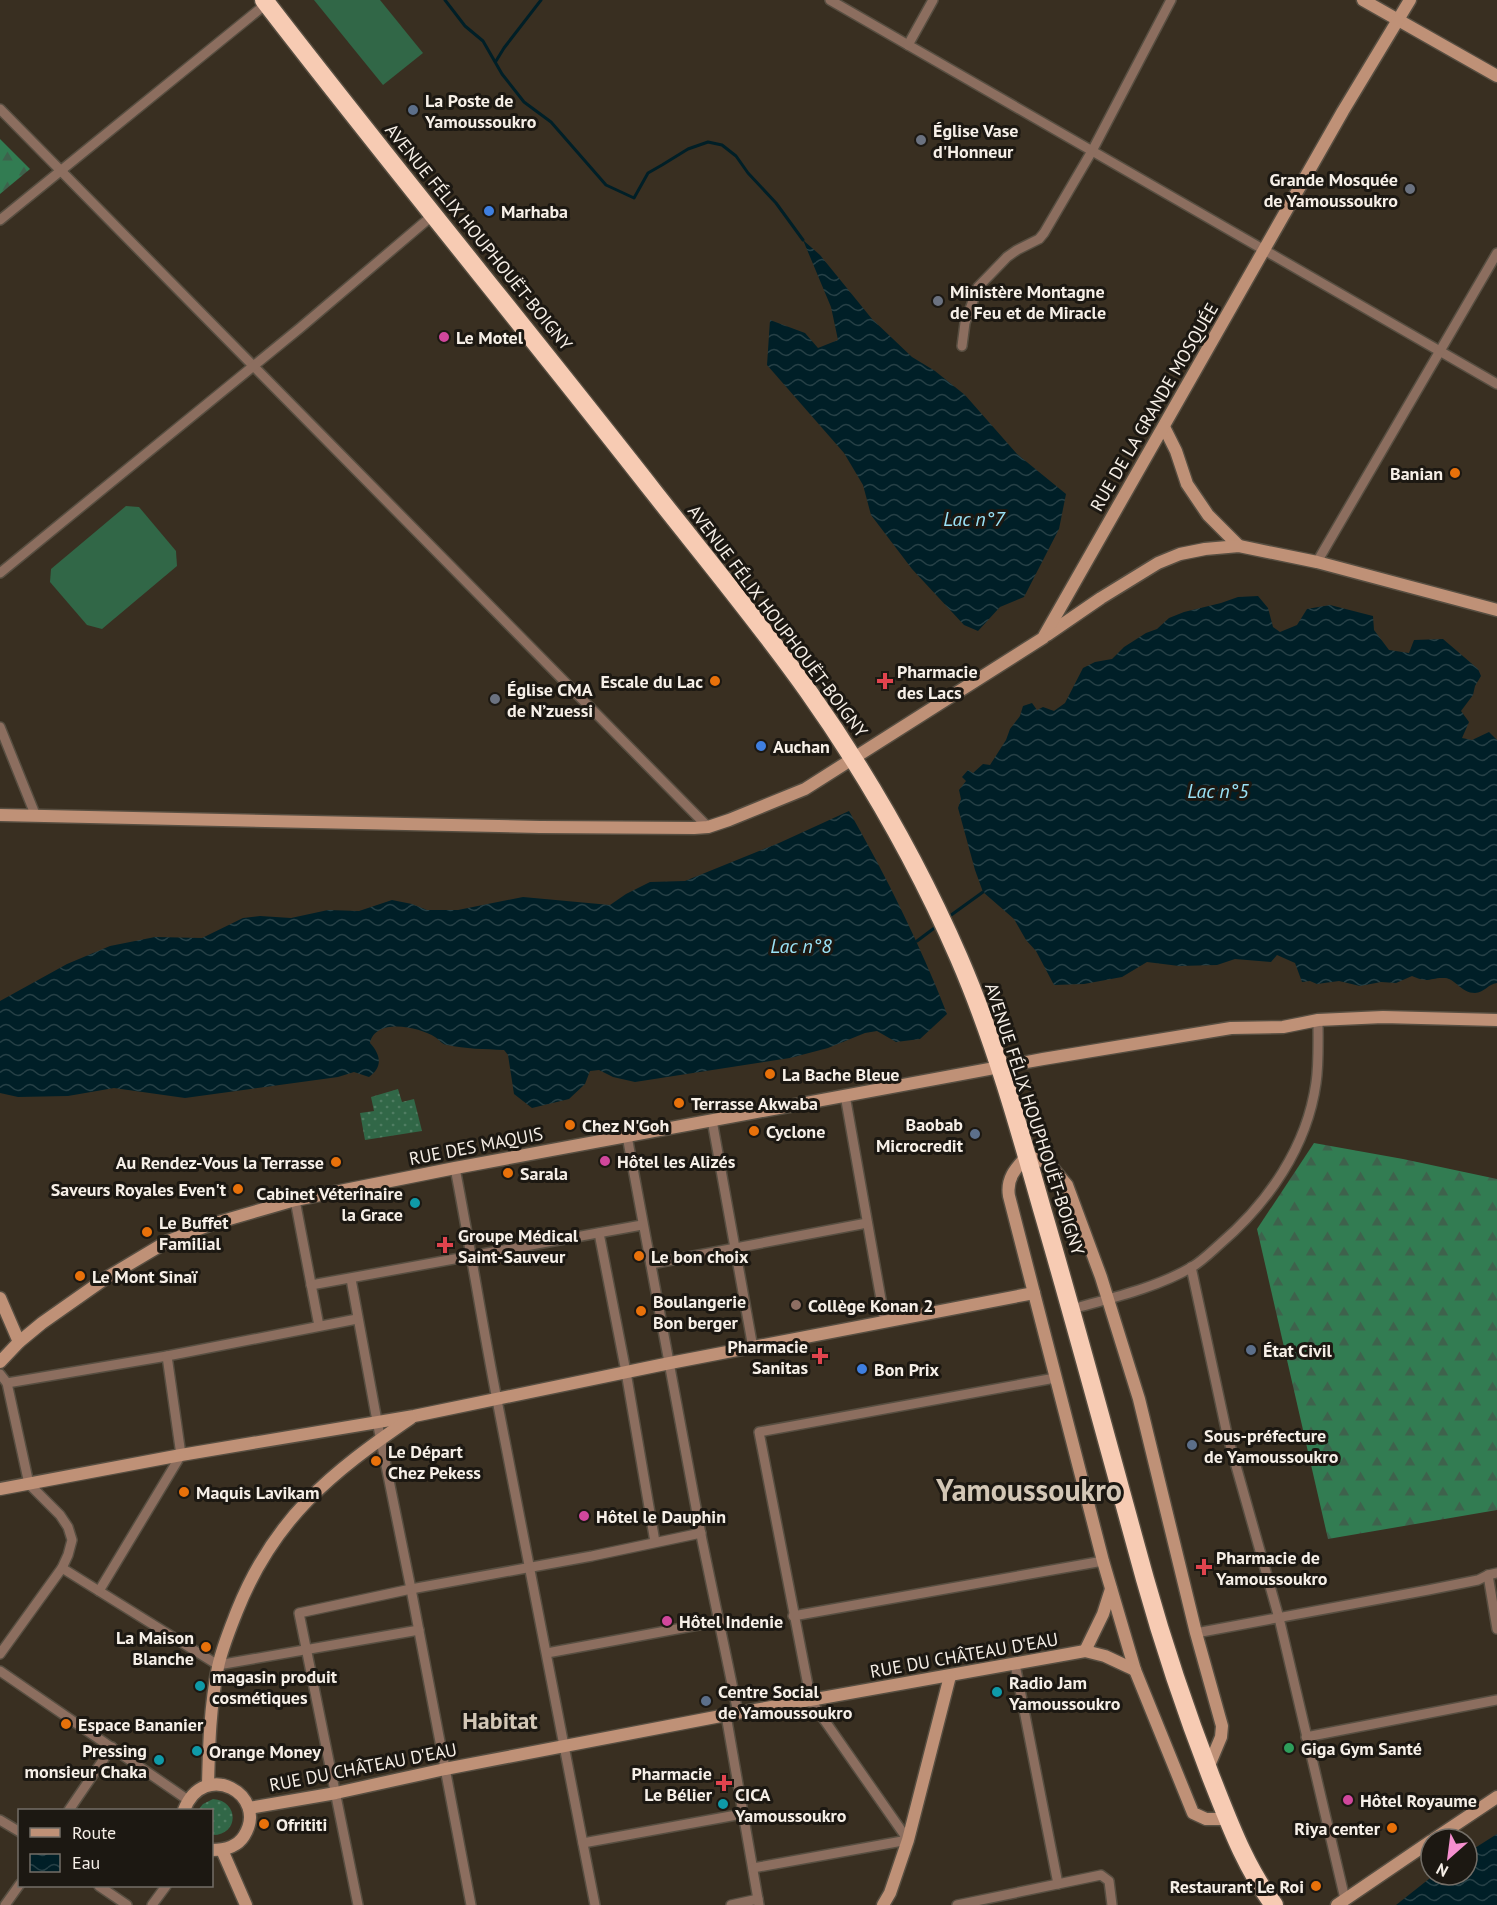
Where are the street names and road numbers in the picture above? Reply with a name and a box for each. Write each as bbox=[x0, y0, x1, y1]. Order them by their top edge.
street label: AVENUE FÉLIX HOUPHOUËT-BOIGNY bbox=[380, 119, 578, 355]
street label: RUE DE LA GRANDE MOSQUÉE bbox=[1085, 299, 1223, 515]
street label: AVENUE FÉLIX HOUPHOUËT-BOIGNY bbox=[683, 500, 873, 742]
street label: AVENUE FÉLIX HOUPHOUËT-BOIGNY bbox=[980, 980, 1090, 1258]
street label: RUE DES MAQUIS bbox=[407, 1122, 545, 1170]
street label: RUE DU CHÂTEAU D'EAU bbox=[868, 1627, 1060, 1683]
street label: RUE DU CHÂTEAU D'EAU bbox=[267, 1738, 459, 1796]

